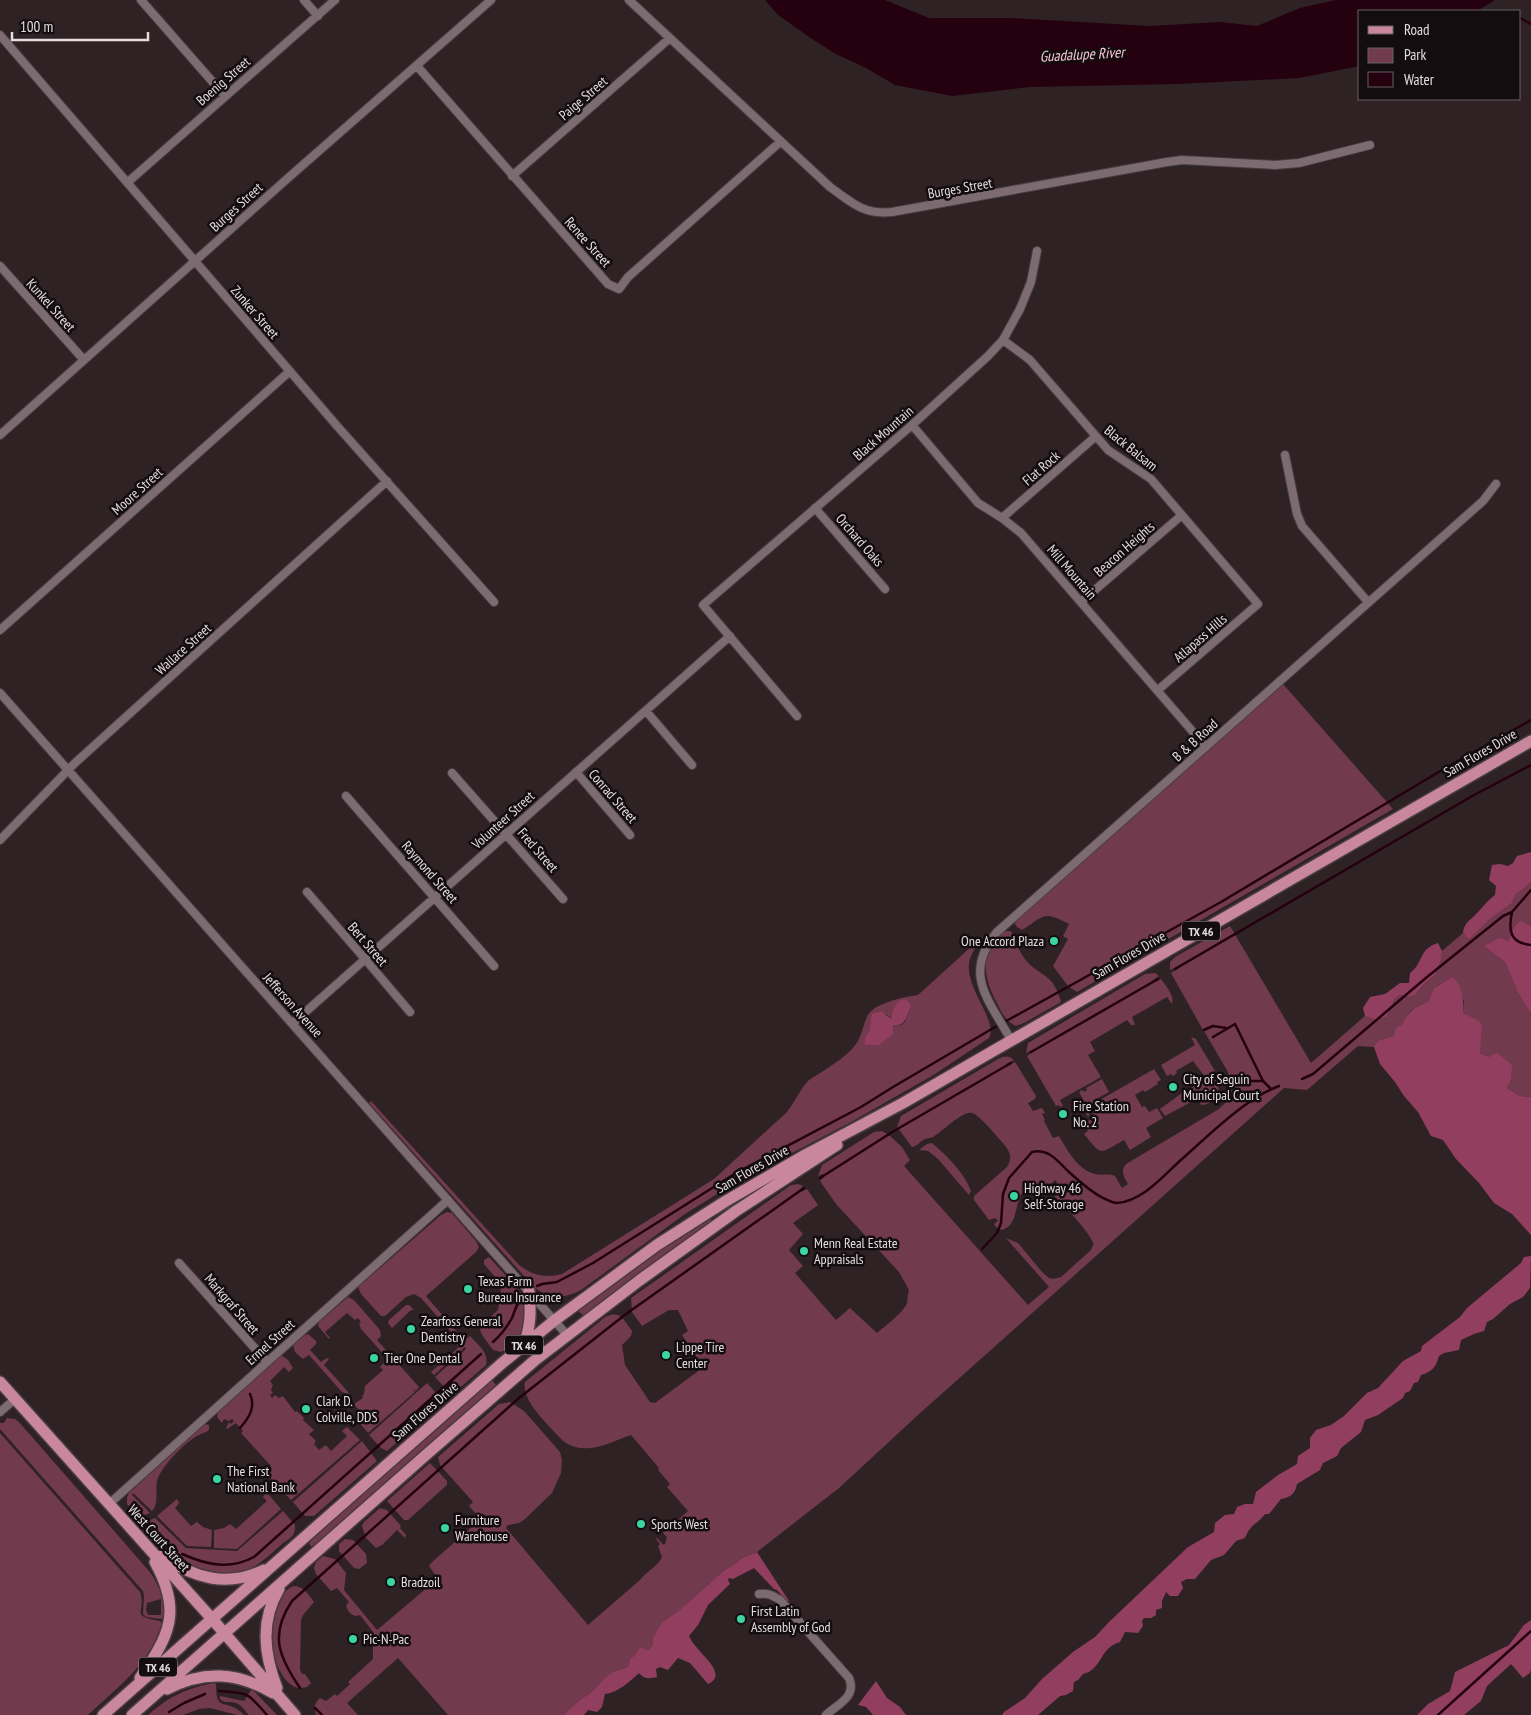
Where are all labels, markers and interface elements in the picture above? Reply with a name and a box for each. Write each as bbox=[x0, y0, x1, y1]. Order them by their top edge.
scale bar bbox=[12, 10, 149, 42]
legend bbox=[1358, 10, 1521, 100]
text: 100 m bbox=[20, 17, 53, 36]
text: Road bbox=[1404, 20, 1430, 39]
water label: Guadalupe River bbox=[1039, 42, 1127, 66]
text: Park bbox=[1404, 45, 1426, 64]
street label: Boenig Street bbox=[192, 53, 254, 109]
text: Water bbox=[1404, 70, 1435, 89]
street label: Paige Street bbox=[555, 72, 611, 124]
street label: Burges Street bbox=[926, 173, 994, 203]
street label: Burges Street bbox=[206, 178, 266, 235]
street label: Renee Street bbox=[561, 213, 615, 271]
street label: Kunkel Street bbox=[23, 275, 80, 335]
street label: Zunker Street bbox=[227, 282, 283, 343]
street label: Black Mountain bbox=[849, 402, 917, 464]
street label: Black Balsam bbox=[1101, 421, 1161, 475]
street label: Flat Rock bbox=[1018, 446, 1064, 489]
street label: Moore Street bbox=[108, 463, 166, 519]
street label: Orchard Oaks bbox=[832, 510, 888, 570]
street label: Beacon Heights bbox=[1090, 517, 1158, 580]
street label: Mill Mountain bbox=[1043, 541, 1101, 603]
street label: Atlapass Hills bbox=[1170, 610, 1231, 666]
street label: Wallace Street bbox=[151, 619, 215, 679]
street label: B & B Road bbox=[1168, 715, 1222, 765]
street label: Sam Flores Drive bbox=[1440, 725, 1520, 781]
street label: Conrad Street bbox=[585, 765, 641, 827]
street label: Volunteer Street bbox=[467, 787, 538, 854]
street label: Fred Street bbox=[514, 824, 562, 876]
street label: Raymond Street bbox=[398, 837, 462, 907]
street label: Bert Street bbox=[344, 918, 392, 970]
road number: TX 46 bbox=[1182, 921, 1220, 940]
street label: Sam Flores Drive bbox=[1089, 927, 1169, 983]
place label: One Accord Plaza bbox=[961, 932, 1044, 950]
marker: One Accord Plaza bbox=[1048, 935, 1060, 947]
street label: Jefferson Avenue bbox=[259, 968, 327, 1041]
place label: City of Seguin Municipal Court bbox=[1183, 1070, 1259, 1104]
marker: City of Seguin Municipal Court bbox=[1167, 1081, 1179, 1093]
place label: Fire Station No. 2 bbox=[1073, 1097, 1129, 1131]
marker: Fire Station No. 2 bbox=[1057, 1108, 1069, 1120]
street label: Sam Flores Drive bbox=[712, 1141, 792, 1197]
place label: Highway 46 Self-Storage bbox=[1024, 1179, 1084, 1213]
marker: Highway 46 Self-Storage bbox=[1008, 1190, 1020, 1202]
place label: Menn Real Estate Appraisals bbox=[814, 1234, 898, 1268]
marker: Menn Real Estate Appraisals bbox=[798, 1245, 810, 1257]
street label: Markgraf Street bbox=[201, 1270, 263, 1338]
place label: Texas Farm Bureau Insurance bbox=[478, 1272, 561, 1306]
marker: Texas Farm Bureau Insurance bbox=[462, 1283, 474, 1295]
place label: Zearfoss General Dentistry bbox=[421, 1312, 502, 1346]
street label: Ermel Street bbox=[242, 1315, 298, 1369]
marker: Zearfoss General Dentistry bbox=[405, 1323, 417, 1335]
road number: TX 46 bbox=[505, 1336, 543, 1354]
place label: Lippe Tire Center bbox=[676, 1338, 725, 1372]
place label: Tier One Dental bbox=[384, 1349, 461, 1367]
marker: Lippe Tire Center bbox=[660, 1349, 672, 1361]
marker: Tier One Dental bbox=[368, 1352, 380, 1364]
street label: Sam Flores Drive bbox=[388, 1377, 462, 1445]
place label: Clark D. Colville, DDS bbox=[316, 1392, 377, 1426]
marker: Clark D. Colville, DDS bbox=[300, 1403, 312, 1415]
place label: The First National Bank bbox=[227, 1462, 295, 1496]
marker: The First National Bank bbox=[211, 1473, 223, 1485]
street label: West Court Street bbox=[124, 1501, 194, 1575]
place label: Furniture Warehouse bbox=[455, 1511, 508, 1545]
place label: Sports West bbox=[651, 1515, 708, 1533]
marker: Sports West bbox=[635, 1518, 647, 1530]
marker: Furniture Warehouse bbox=[439, 1522, 451, 1534]
place label: Bradzoil bbox=[401, 1573, 441, 1591]
marker: Bradzoil bbox=[385, 1576, 397, 1588]
place label: First Latin Assembly of God bbox=[751, 1602, 831, 1636]
marker: First Latin Assembly of God bbox=[735, 1613, 747, 1625]
place label: Pic-N-Pac bbox=[363, 1630, 409, 1648]
marker: Pic-N-Pac bbox=[347, 1633, 359, 1645]
road number: TX 46 bbox=[139, 1658, 177, 1676]

